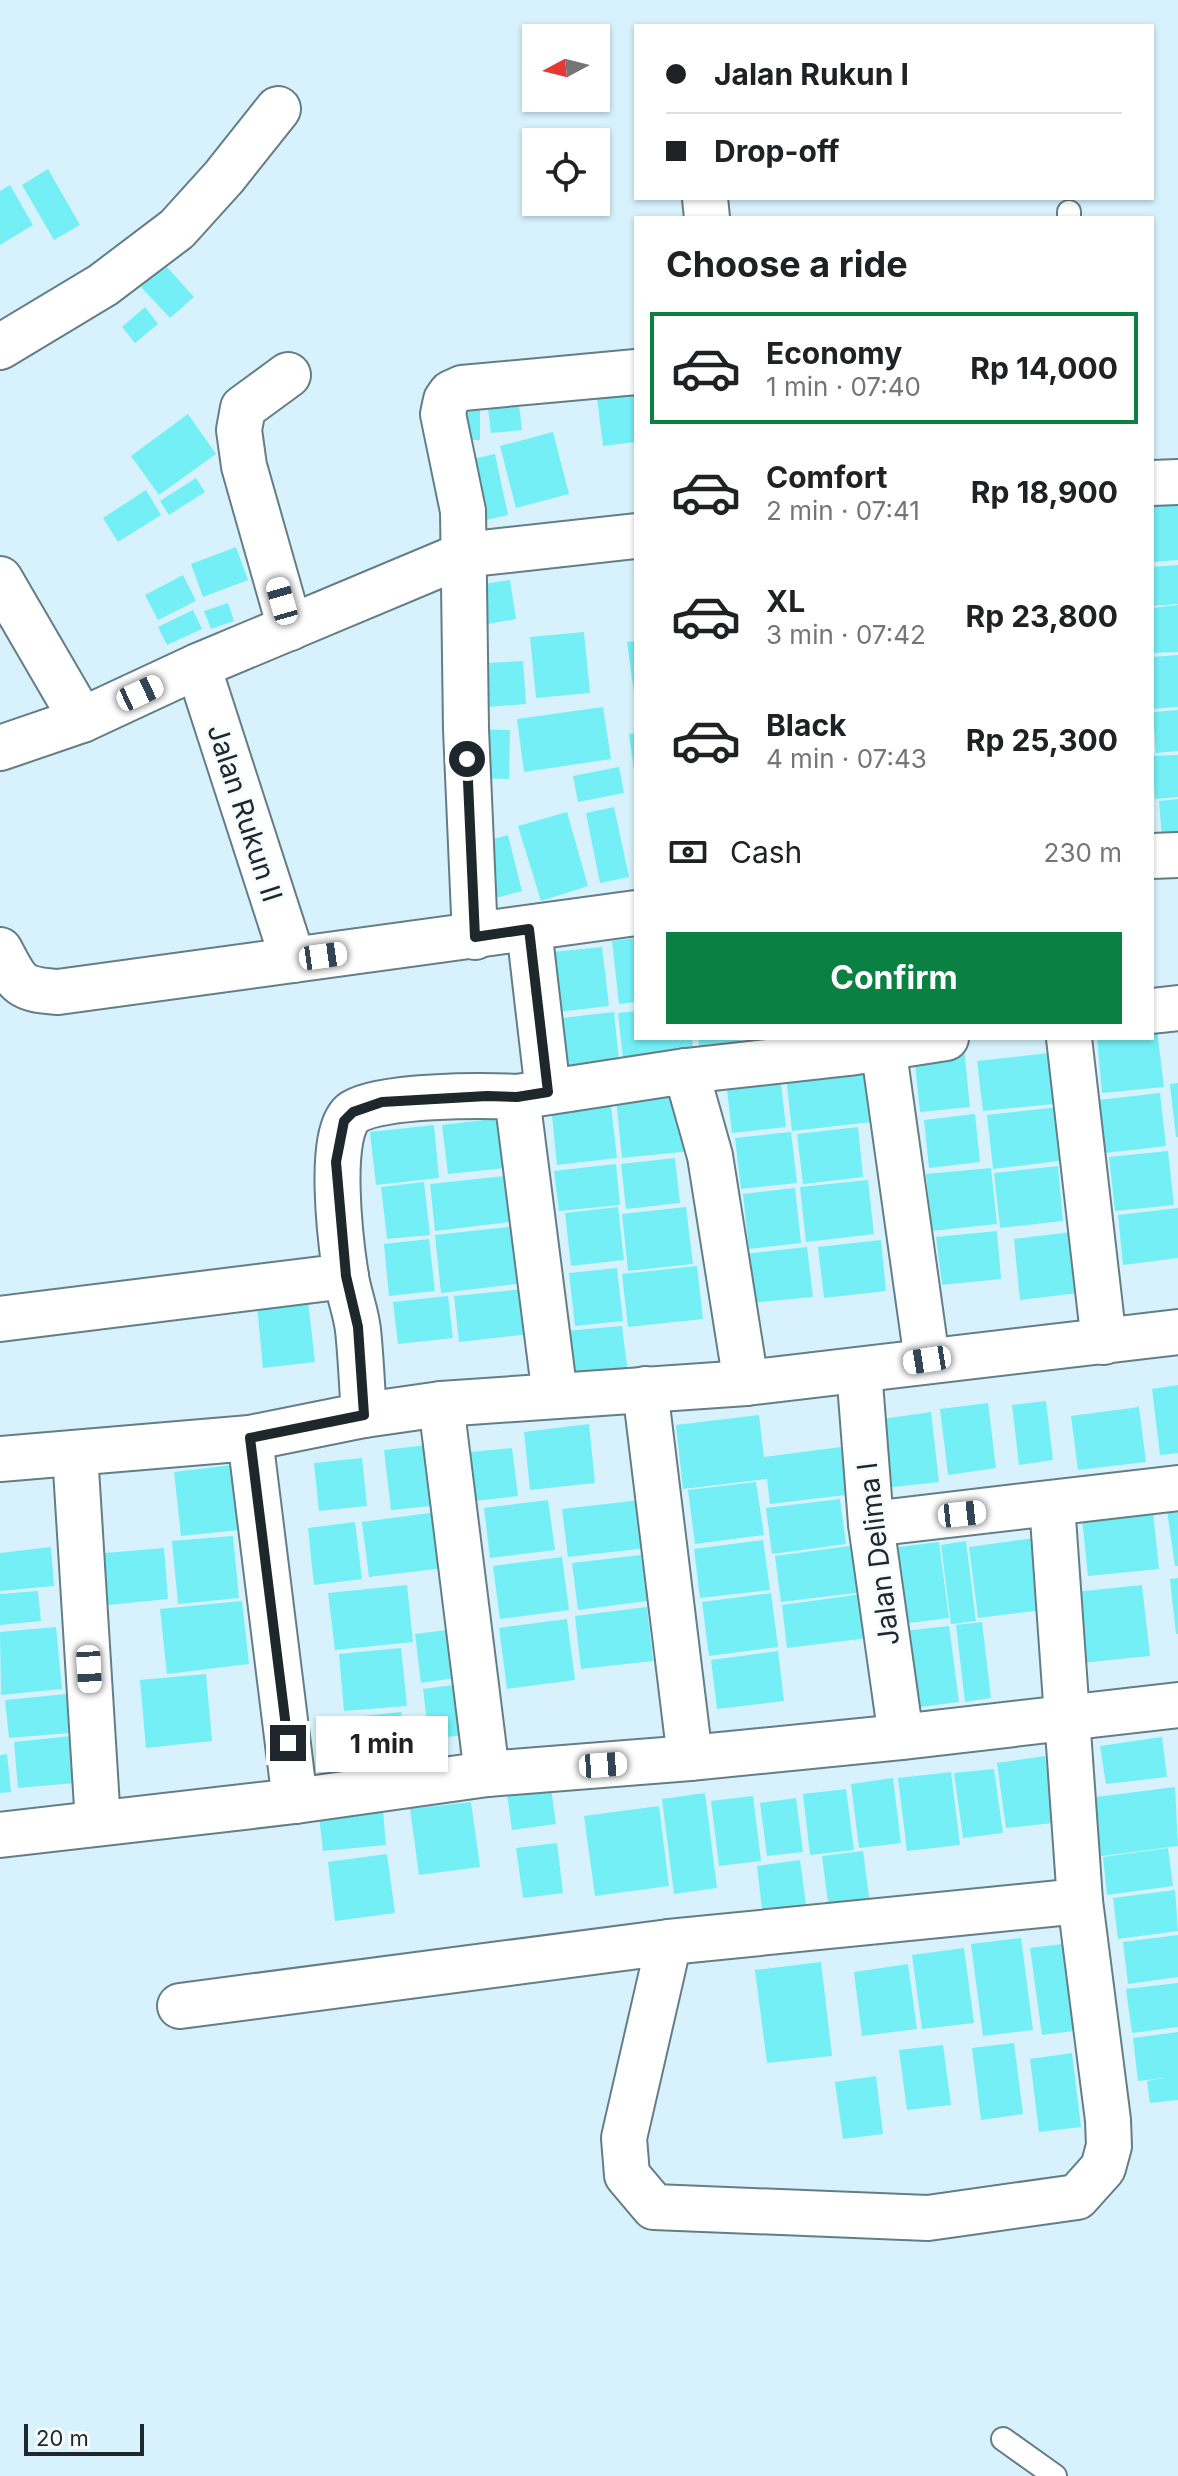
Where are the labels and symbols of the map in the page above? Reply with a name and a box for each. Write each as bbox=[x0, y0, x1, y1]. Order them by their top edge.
north arrow bbox=[522, 24, 610, 112]
car bbox=[264, 575, 300, 627]
car bbox=[113, 672, 167, 714]
street label: Jalan Rukun II bbox=[200, 720, 290, 906]
route start bbox=[449, 741, 485, 777]
car bbox=[298, 941, 348, 971]
car bbox=[901, 1344, 953, 1376]
street label: Jalan Delima I bbox=[850, 1460, 906, 1648]
car bbox=[937, 1500, 987, 1528]
car bbox=[76, 1644, 102, 1694]
callout: 1 min bbox=[316, 1715, 448, 1771]
route end bbox=[270, 1725, 306, 1761]
car bbox=[578, 1751, 628, 1779]
scale bar bbox=[24, 2420, 144, 2456]

